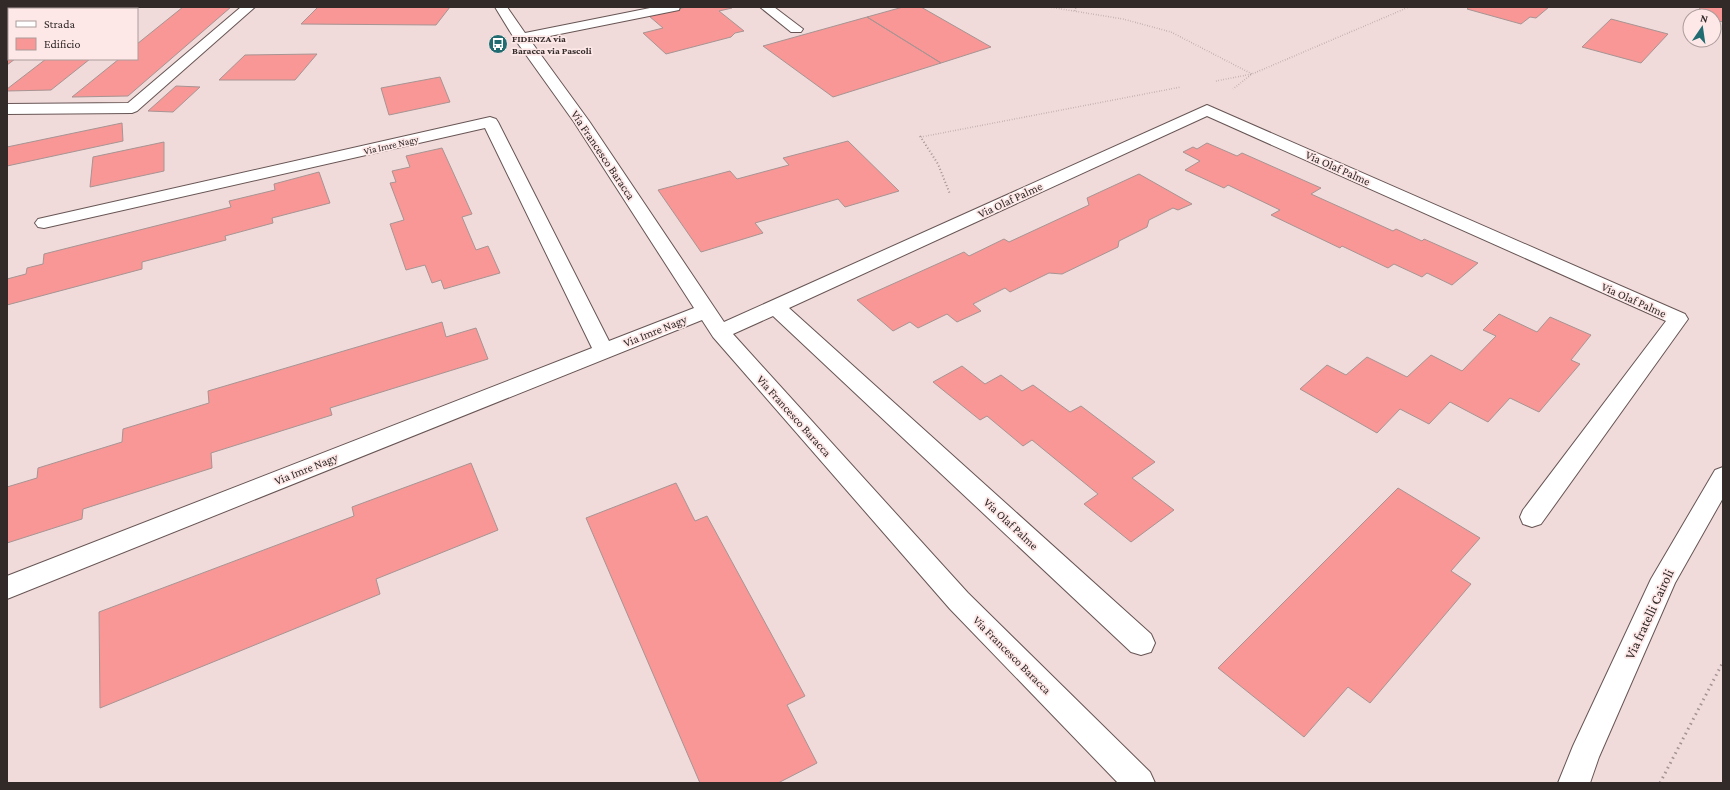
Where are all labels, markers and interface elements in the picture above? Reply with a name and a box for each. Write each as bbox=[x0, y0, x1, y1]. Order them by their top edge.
legend bbox=[8, 8, 138, 60]
north arrow bbox=[1682, 8, 1722, 48]
text: N bbox=[1699, 12, 1710, 25]
text: Strada bbox=[44, 17, 75, 31]
bus stop icon: FIDENZA via Baracca via Pascoli bbox=[487, 33, 509, 55]
place label: FIDENZA via Baracca via Pascoli bbox=[512, 33, 592, 56]
text: Edificio bbox=[44, 37, 81, 51]
street label: Via Francesco Baracca bbox=[568, 108, 638, 203]
street label: Via Imre Nagy bbox=[363, 133, 420, 157]
street label: Via Olaf Palme bbox=[1303, 147, 1373, 189]
street label: Via Olaf Palme bbox=[975, 179, 1045, 221]
street label: Via Olaf Palme bbox=[1599, 279, 1669, 321]
street label: Via Imre Nagy bbox=[621, 312, 689, 350]
street label: Via Francesco Baracca bbox=[754, 372, 835, 460]
street label: Via Imre Nagy bbox=[272, 450, 340, 488]
street label: Via Olaf Palme bbox=[981, 495, 1041, 553]
street label: Via fratelli Cairoli bbox=[1621, 566, 1677, 662]
street label: Via Francesco Baracca bbox=[970, 613, 1054, 697]

